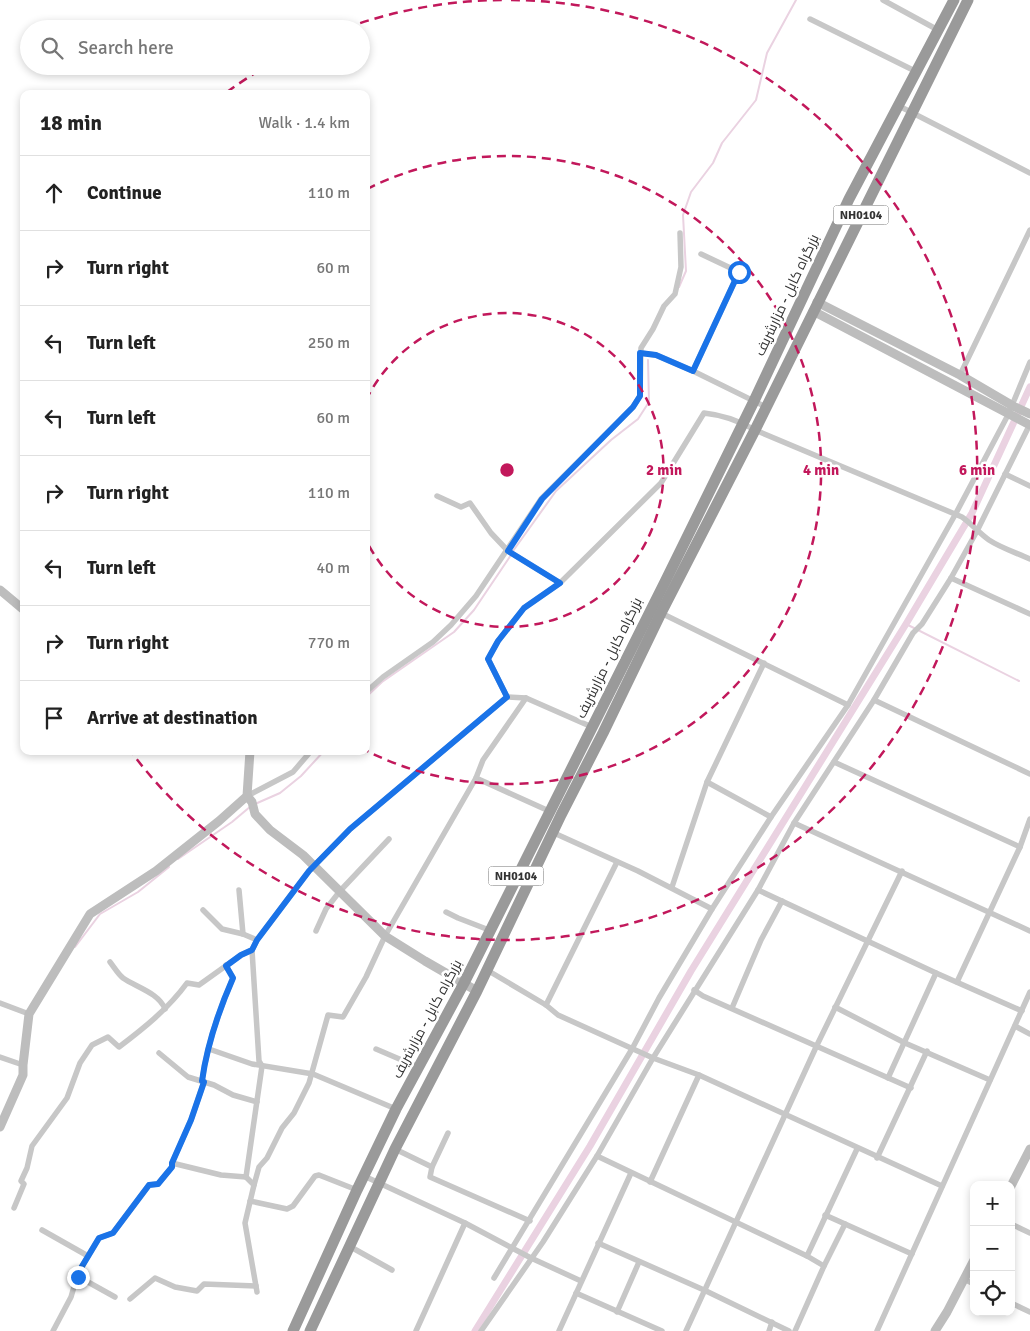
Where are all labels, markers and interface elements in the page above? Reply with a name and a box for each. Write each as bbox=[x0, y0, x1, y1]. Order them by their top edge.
search box bbox=[20, 20, 370, 75]
icon: search bbox=[38, 34, 66, 62]
text: Search here bbox=[78, 36, 174, 60]
text: 18 min bbox=[40, 110, 102, 136]
text: Walk · 1.4 km bbox=[258, 113, 350, 133]
icon: ahead bbox=[40, 179, 68, 207]
text: Continue bbox=[87, 181, 162, 205]
text: 110 m bbox=[308, 183, 350, 203]
road number: NH0104 bbox=[834, 206, 888, 224]
street label: بزرگراه کابل - مزارشریف bbox=[751, 231, 823, 359]
icon: right bbox=[40, 254, 68, 282]
text: Turn right bbox=[87, 256, 169, 280]
text: 60 m bbox=[316, 258, 350, 278]
route start bbox=[728, 261, 751, 284]
icon: left bbox=[40, 329, 68, 357]
text: Turn left bbox=[87, 331, 156, 355]
text: 250 m bbox=[308, 333, 350, 353]
icon: left bbox=[40, 404, 68, 432]
text: Turn left bbox=[87, 406, 156, 430]
text: 60 m bbox=[316, 408, 350, 428]
centre of rings bbox=[498, 461, 516, 479]
text: 2 min bbox=[646, 461, 682, 479]
text: 4 min bbox=[803, 461, 839, 479]
text: 6 min bbox=[959, 461, 995, 479]
icon: right bbox=[40, 479, 68, 507]
text: Turn right bbox=[87, 481, 169, 505]
text: 110 m bbox=[308, 483, 350, 503]
icon: left bbox=[40, 554, 68, 582]
text: Turn left bbox=[87, 556, 156, 580]
text: 40 m bbox=[316, 558, 350, 578]
street label: بزرگراه کابل - مزارشریف bbox=[572, 595, 646, 721]
icon: right bbox=[40, 629, 68, 657]
text: Turn right bbox=[87, 631, 169, 655]
text: 770 m bbox=[308, 633, 350, 653]
icon: arrive bbox=[40, 704, 68, 732]
text: Arrive at destination bbox=[87, 706, 258, 730]
road number: NH0104 bbox=[488, 866, 544, 886]
street label: بزرگراه کابل - مزارشریف bbox=[388, 957, 466, 1081]
map controls bbox=[970, 1181, 1015, 1316]
button: + bbox=[970, 1181, 1015, 1226]
button: − bbox=[970, 1226, 1015, 1271]
route end bbox=[67, 1266, 90, 1289]
button: locate bbox=[970, 1271, 1015, 1316]

